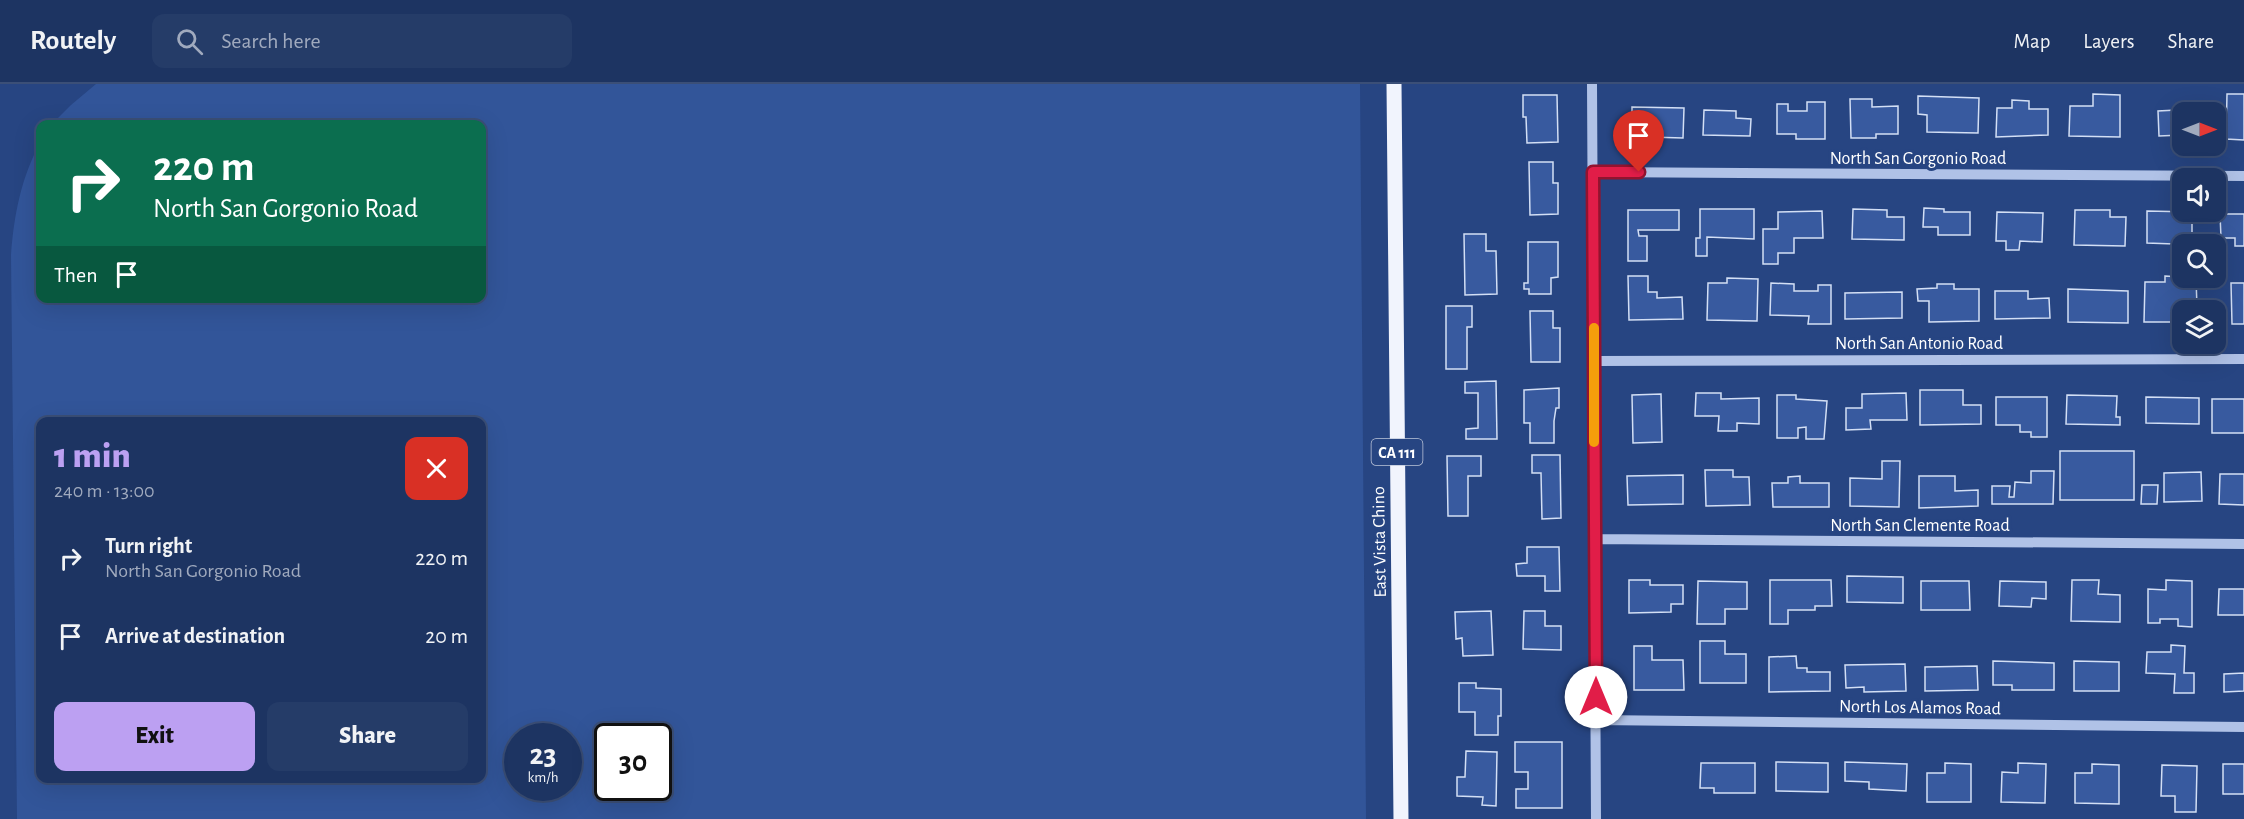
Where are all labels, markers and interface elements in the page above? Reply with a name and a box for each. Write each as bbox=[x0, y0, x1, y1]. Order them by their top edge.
search box bbox=[152, 14, 572, 68]
icon: search bbox=[173, 25, 206, 58]
text: Routely bbox=[30, 27, 116, 55]
text: Search here bbox=[221, 30, 321, 52]
text: Map bbox=[2014, 31, 2050, 52]
text: Layers bbox=[2083, 31, 2134, 52]
text: Share bbox=[2167, 31, 2214, 52]
north arrow bbox=[2172, 102, 2226, 156]
map controls bbox=[2172, 102, 2226, 354]
pin bbox=[1613, 110, 1664, 172]
icon: arrive bbox=[1622, 119, 1655, 152]
icon: right bbox=[54, 144, 132, 222]
text: 220 m bbox=[153, 146, 255, 188]
street label: North San Gorgonio Road bbox=[1830, 150, 2006, 168]
button: sound bbox=[2172, 168, 2226, 222]
text: North San Gorgonio Road bbox=[153, 195, 418, 222]
button: search bbox=[2172, 234, 2226, 288]
icon: arrive bbox=[110, 258, 143, 291]
text: Then bbox=[54, 264, 98, 286]
button: layers bbox=[2172, 300, 2226, 354]
street label: North San Antonio Road bbox=[1835, 335, 2003, 353]
button: close bbox=[405, 437, 468, 500]
text: 1 min bbox=[54, 438, 131, 474]
road number: CA 111 bbox=[1372, 439, 1422, 465]
text: 240 m · 13:00 bbox=[54, 481, 155, 501]
street label: East Vista Chino bbox=[1370, 486, 1390, 598]
street label: North San Clemente Road bbox=[1830, 517, 2010, 535]
text: Turn right bbox=[105, 535, 192, 557]
icon: right bbox=[54, 542, 87, 575]
text: 220 m bbox=[415, 547, 468, 569]
text: North San Gorgonio Road bbox=[105, 561, 301, 581]
icon: arrive bbox=[54, 620, 87, 653]
text: Arrive at destination bbox=[105, 625, 285, 647]
text: 20 m bbox=[425, 625, 468, 647]
position arrow bbox=[1564, 665, 1628, 729]
street label: North Los Alamos Road bbox=[1839, 698, 2001, 718]
button: Exit bbox=[54, 702, 255, 771]
button: Share bbox=[267, 702, 468, 771]
speed limit sign: 30 bbox=[594, 723, 672, 801]
text: 23 bbox=[529, 740, 557, 770]
text: km/h bbox=[528, 770, 558, 785]

